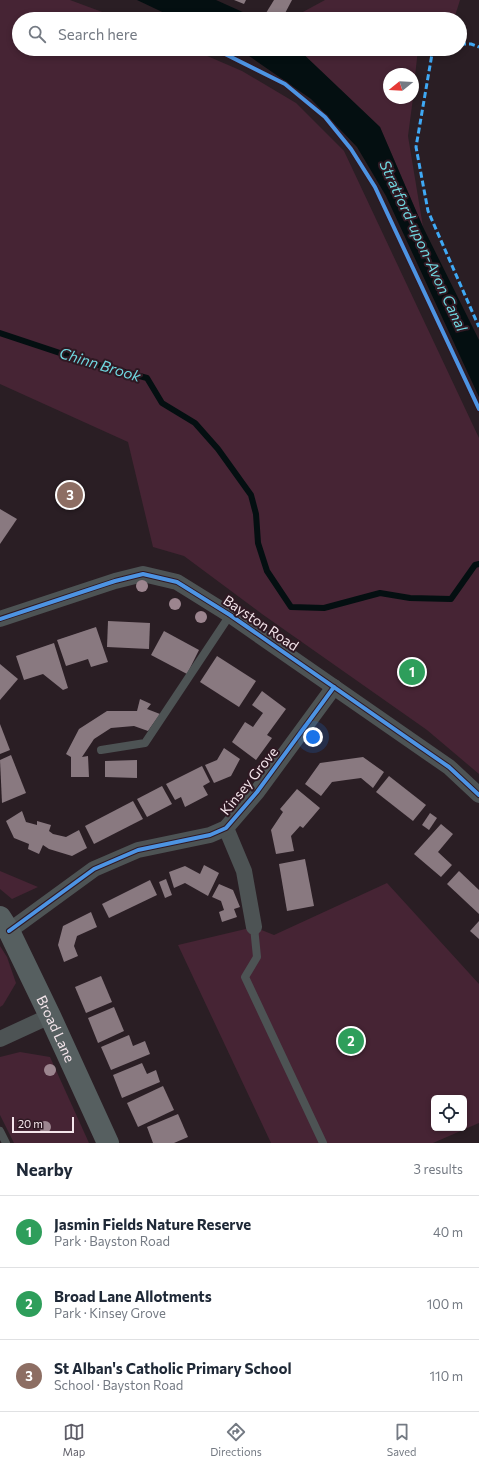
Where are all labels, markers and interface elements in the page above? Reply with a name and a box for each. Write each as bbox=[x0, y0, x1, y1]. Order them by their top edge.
search box bbox=[12, 12, 467, 56]
icon: search bbox=[26, 23, 48, 45]
text: Search here bbox=[58, 25, 137, 43]
north arrow bbox=[383, 68, 419, 104]
water label: Stratford-upon-Avon Canal bbox=[376, 157, 472, 335]
water label: Chinn Brook bbox=[57, 343, 144, 385]
pin: 3 bbox=[57, 480, 83, 510]
street label: Bayston Road bbox=[220, 591, 302, 654]
pin: 1 bbox=[399, 657, 425, 687]
your location bbox=[303, 727, 323, 747]
street label: Kinsey Grove bbox=[216, 743, 281, 818]
street label: Broad Lane bbox=[33, 992, 79, 1065]
pin: 2 bbox=[338, 1026, 364, 1056]
map controls bbox=[431, 1095, 467, 1131]
button: locate bbox=[431, 1095, 467, 1131]
scale bar bbox=[12, 1115, 74, 1134]
text: 20 m bbox=[18, 1117, 43, 1130]
text: Nearby bbox=[16, 1159, 73, 1180]
text: 3 results bbox=[414, 1161, 463, 1177]
text: Jasmin Fields Nature Reserve bbox=[54, 1215, 251, 1233]
text: 1 bbox=[26, 1224, 32, 1240]
text: 40 m bbox=[433, 1224, 463, 1240]
text: Park · Bayston Road bbox=[54, 1233, 170, 1249]
text: Broad Lane Allotments bbox=[54, 1287, 212, 1305]
text: 2 bbox=[25, 1296, 33, 1312]
text: 100 m bbox=[427, 1296, 463, 1312]
text: Park · Kinsey Grove bbox=[54, 1305, 166, 1321]
text: St Alban's Catholic Primary School bbox=[54, 1359, 292, 1377]
text: 3 bbox=[25, 1368, 33, 1384]
text: 110 m bbox=[430, 1368, 463, 1384]
text: School · Bayston Road bbox=[54, 1377, 183, 1393]
tab: Map bbox=[63, 1421, 85, 1458]
tab: Directions bbox=[210, 1421, 262, 1458]
tab: Saved bbox=[387, 1421, 416, 1458]

